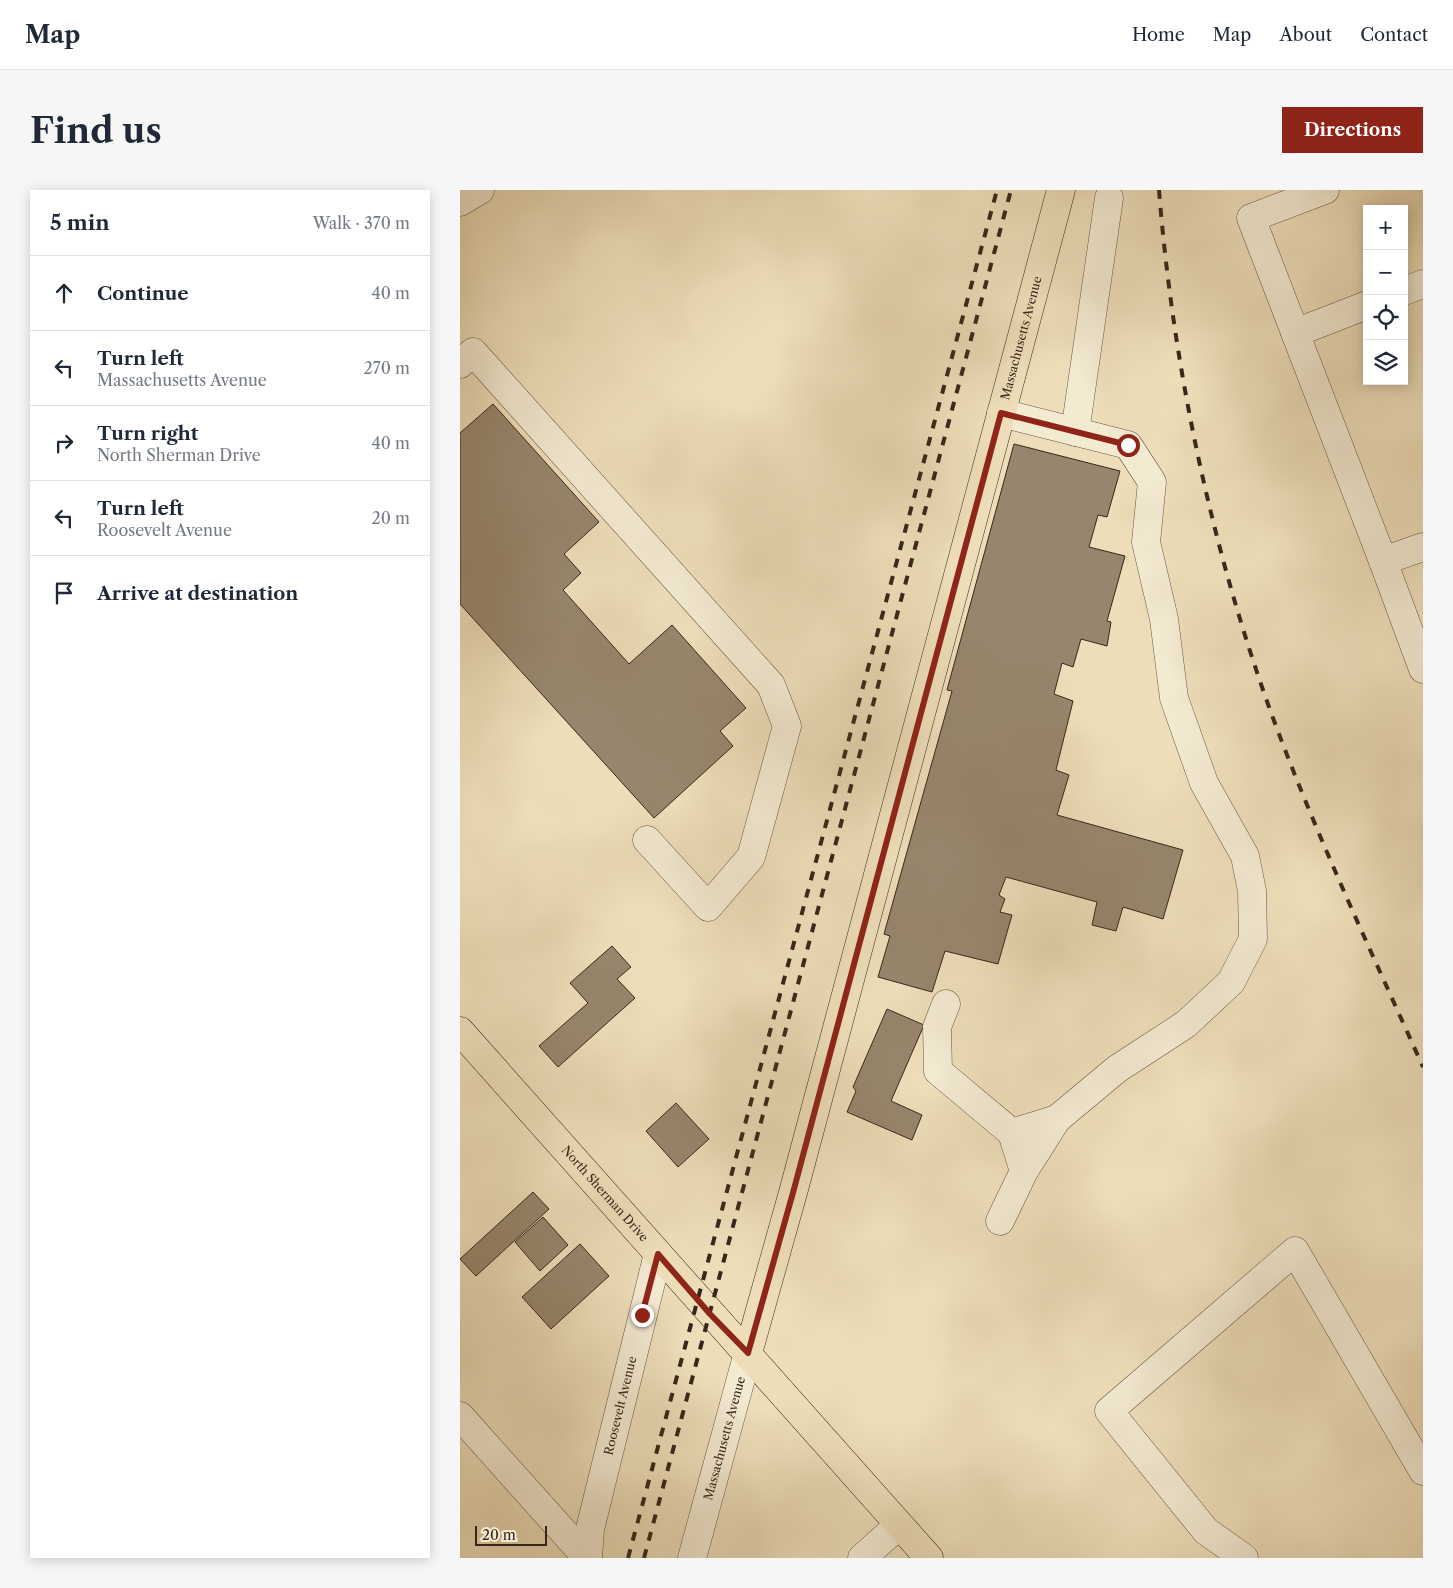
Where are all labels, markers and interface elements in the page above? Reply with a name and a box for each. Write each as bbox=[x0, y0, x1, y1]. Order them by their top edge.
text: Map bbox=[25, 20, 80, 49]
text: Home bbox=[1132, 24, 1185, 46]
text: Map bbox=[1213, 24, 1251, 46]
text: About bbox=[1279, 24, 1332, 46]
text: Contact bbox=[1360, 24, 1428, 46]
button: Directions bbox=[1282, 107, 1423, 153]
text: Find us bbox=[30, 109, 162, 152]
map controls bbox=[1363, 205, 1408, 385]
button: + bbox=[1363, 205, 1408, 250]
text: 5 min bbox=[50, 210, 110, 235]
text: Walk · 370 m bbox=[313, 213, 410, 233]
button: − bbox=[1363, 250, 1408, 295]
street label: Massachusetts Avenue bbox=[997, 274, 1045, 402]
icon: ahead bbox=[50, 279, 78, 307]
text: Continue bbox=[97, 282, 189, 305]
text: 40 m bbox=[371, 283, 410, 303]
button: locate bbox=[1363, 295, 1408, 340]
button: layers bbox=[1363, 340, 1408, 385]
text: Turn left bbox=[97, 347, 184, 370]
icon: left bbox=[50, 354, 78, 382]
text: 270 m bbox=[364, 358, 410, 378]
text: Massachusetts Avenue bbox=[97, 370, 267, 390]
text: Turn right bbox=[97, 422, 198, 445]
icon: right bbox=[50, 429, 78, 457]
text: 40 m bbox=[371, 433, 410, 453]
route start bbox=[1117, 434, 1140, 457]
text: North Sherman Drive bbox=[97, 445, 261, 465]
text: Turn left bbox=[97, 497, 184, 520]
icon: left bbox=[50, 504, 78, 532]
text: 20 m bbox=[371, 508, 410, 528]
text: Roosevelt Avenue bbox=[97, 520, 232, 540]
icon: arrive bbox=[50, 579, 78, 607]
text: Arrive at destination bbox=[97, 582, 298, 605]
street label: North Sherman Drive bbox=[559, 1143, 652, 1245]
route end bbox=[631, 1304, 654, 1327]
street label: Roosevelt Avenue bbox=[601, 1354, 639, 1457]
street label: Massachusetts Avenue bbox=[700, 1374, 748, 1502]
scale bar bbox=[475, 1523, 548, 1546]
text: 20 m bbox=[482, 1526, 516, 1544]

